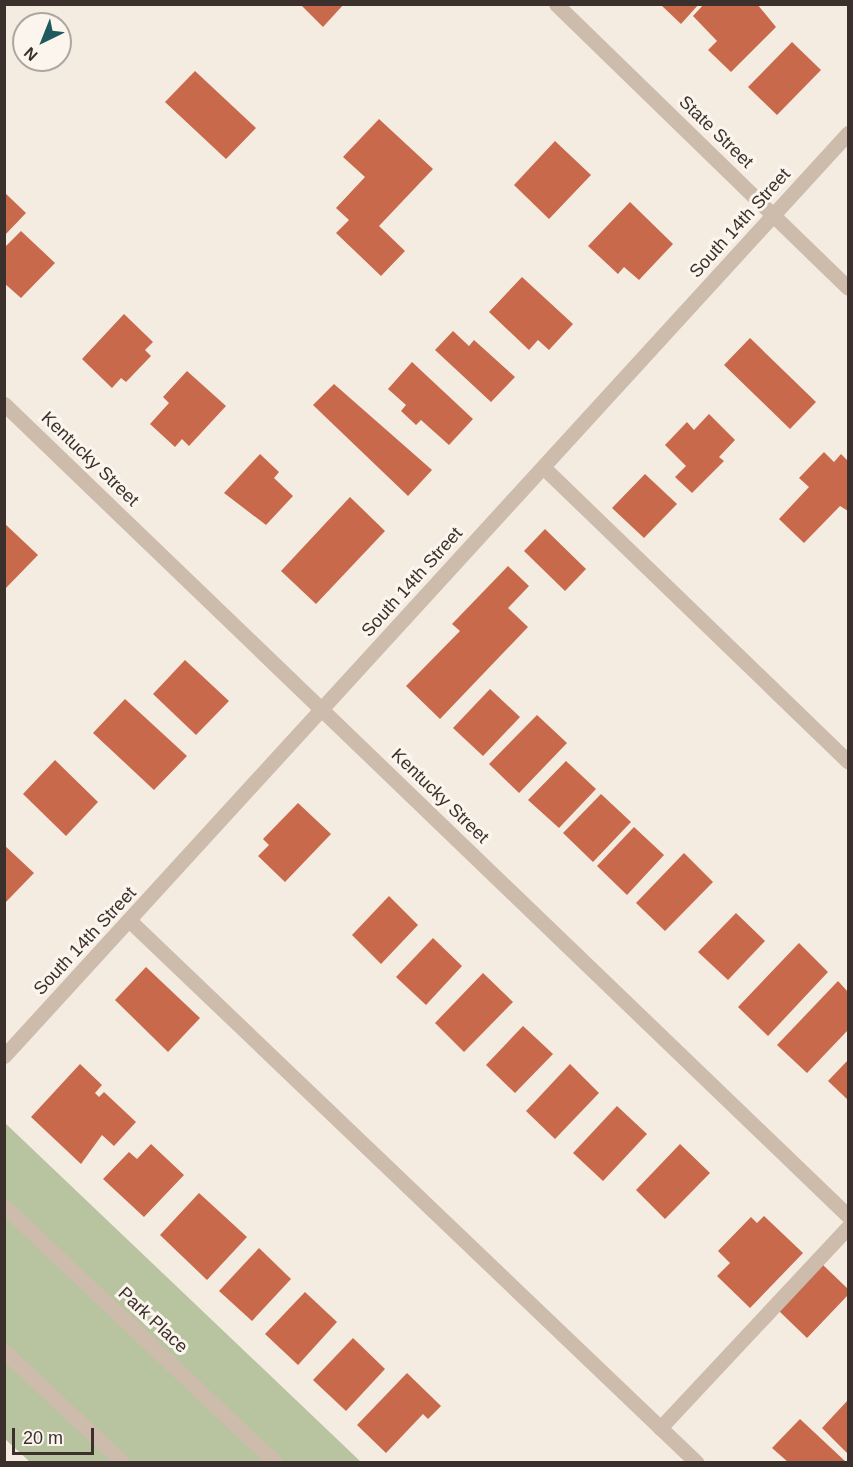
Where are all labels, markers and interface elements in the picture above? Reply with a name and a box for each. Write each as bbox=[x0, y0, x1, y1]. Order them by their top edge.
north arrow bbox=[12, 12, 72, 72]
text: N bbox=[21, 44, 41, 64]
street label: State Street bbox=[674, 91, 758, 173]
street label: South 14th Street bbox=[685, 164, 795, 282]
street label: Kentucky Street bbox=[37, 407, 143, 511]
street label: South 14th Street bbox=[357, 523, 467, 641]
street label: Kentucky Street bbox=[387, 744, 493, 848]
street label: South 14th Street bbox=[29, 882, 141, 1000]
street label: Park Place bbox=[114, 1282, 192, 1358]
scale bar bbox=[15, 1416, 98, 1454]
text: 20 m bbox=[23, 1428, 63, 1448]

